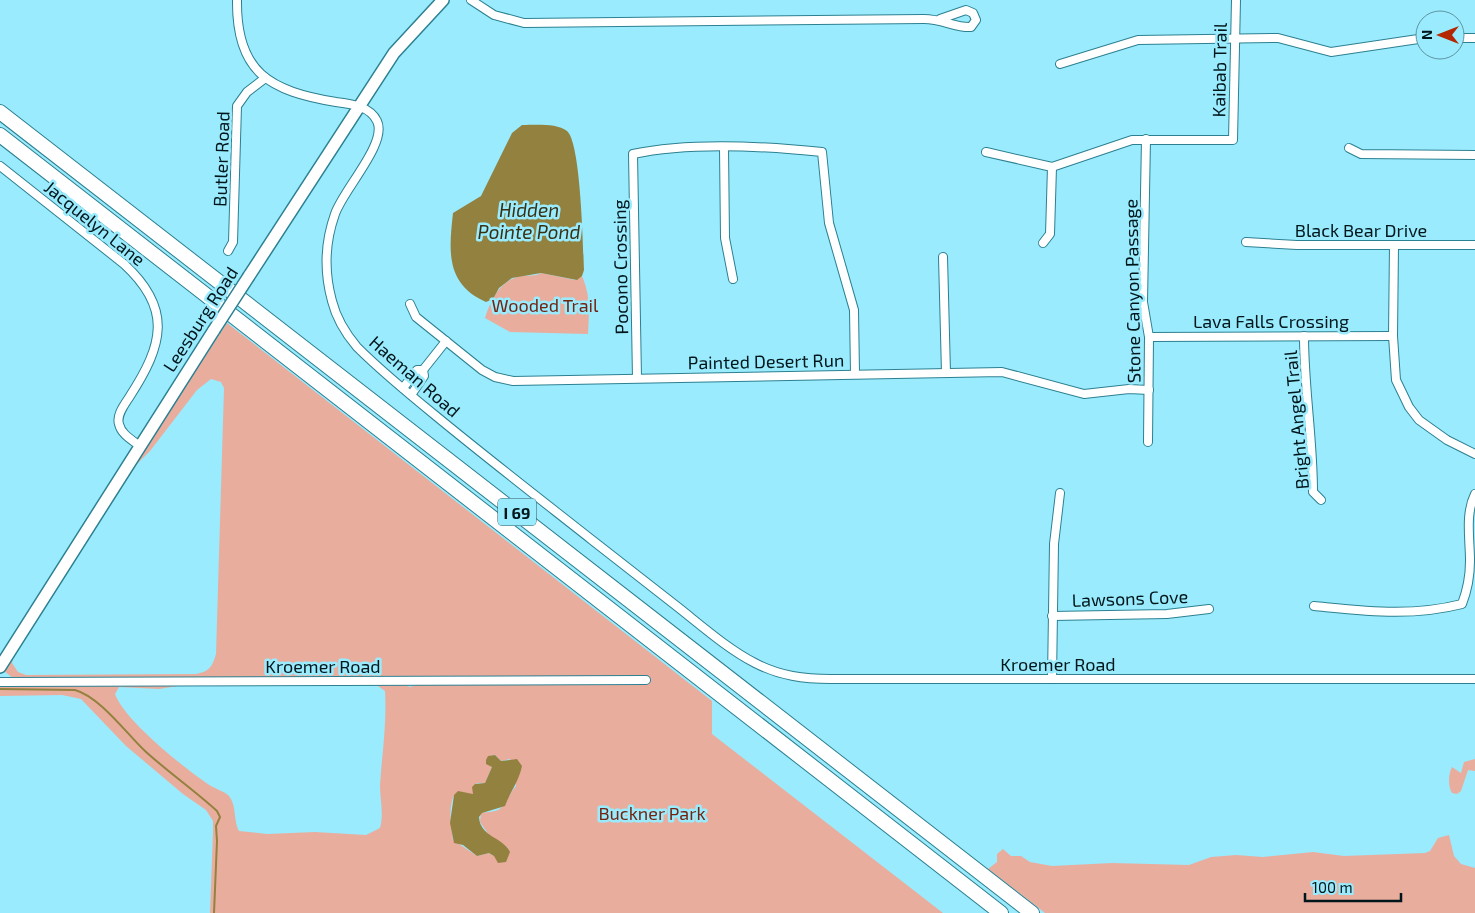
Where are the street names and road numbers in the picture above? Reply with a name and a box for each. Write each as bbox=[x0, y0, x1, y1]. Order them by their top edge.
street label: Kaibab Trail bbox=[1207, 22, 1231, 118]
street label: Butler Road bbox=[208, 111, 234, 207]
street label: Jacquelyn Lane bbox=[40, 176, 150, 270]
street label: Pocono Crossing bbox=[608, 199, 632, 335]
street label: Stone Canyon Passage bbox=[1119, 199, 1145, 383]
street label: Black Bear Drive bbox=[1295, 219, 1427, 241]
street label: Leesburg Road bbox=[158, 262, 242, 376]
street label: Lava Falls Crossing bbox=[1193, 310, 1349, 332]
street label: Haeman Road bbox=[365, 331, 465, 421]
street label: Painted Desert Run bbox=[688, 349, 844, 373]
street label: Bright Angel Trail bbox=[1279, 349, 1313, 490]
road number: I 69 bbox=[498, 498, 536, 526]
street label: Lawsons Cove bbox=[1071, 585, 1189, 611]
street label: Kroemer Road bbox=[1000, 653, 1116, 675]
street label: Kroemer Road bbox=[265, 655, 381, 677]

